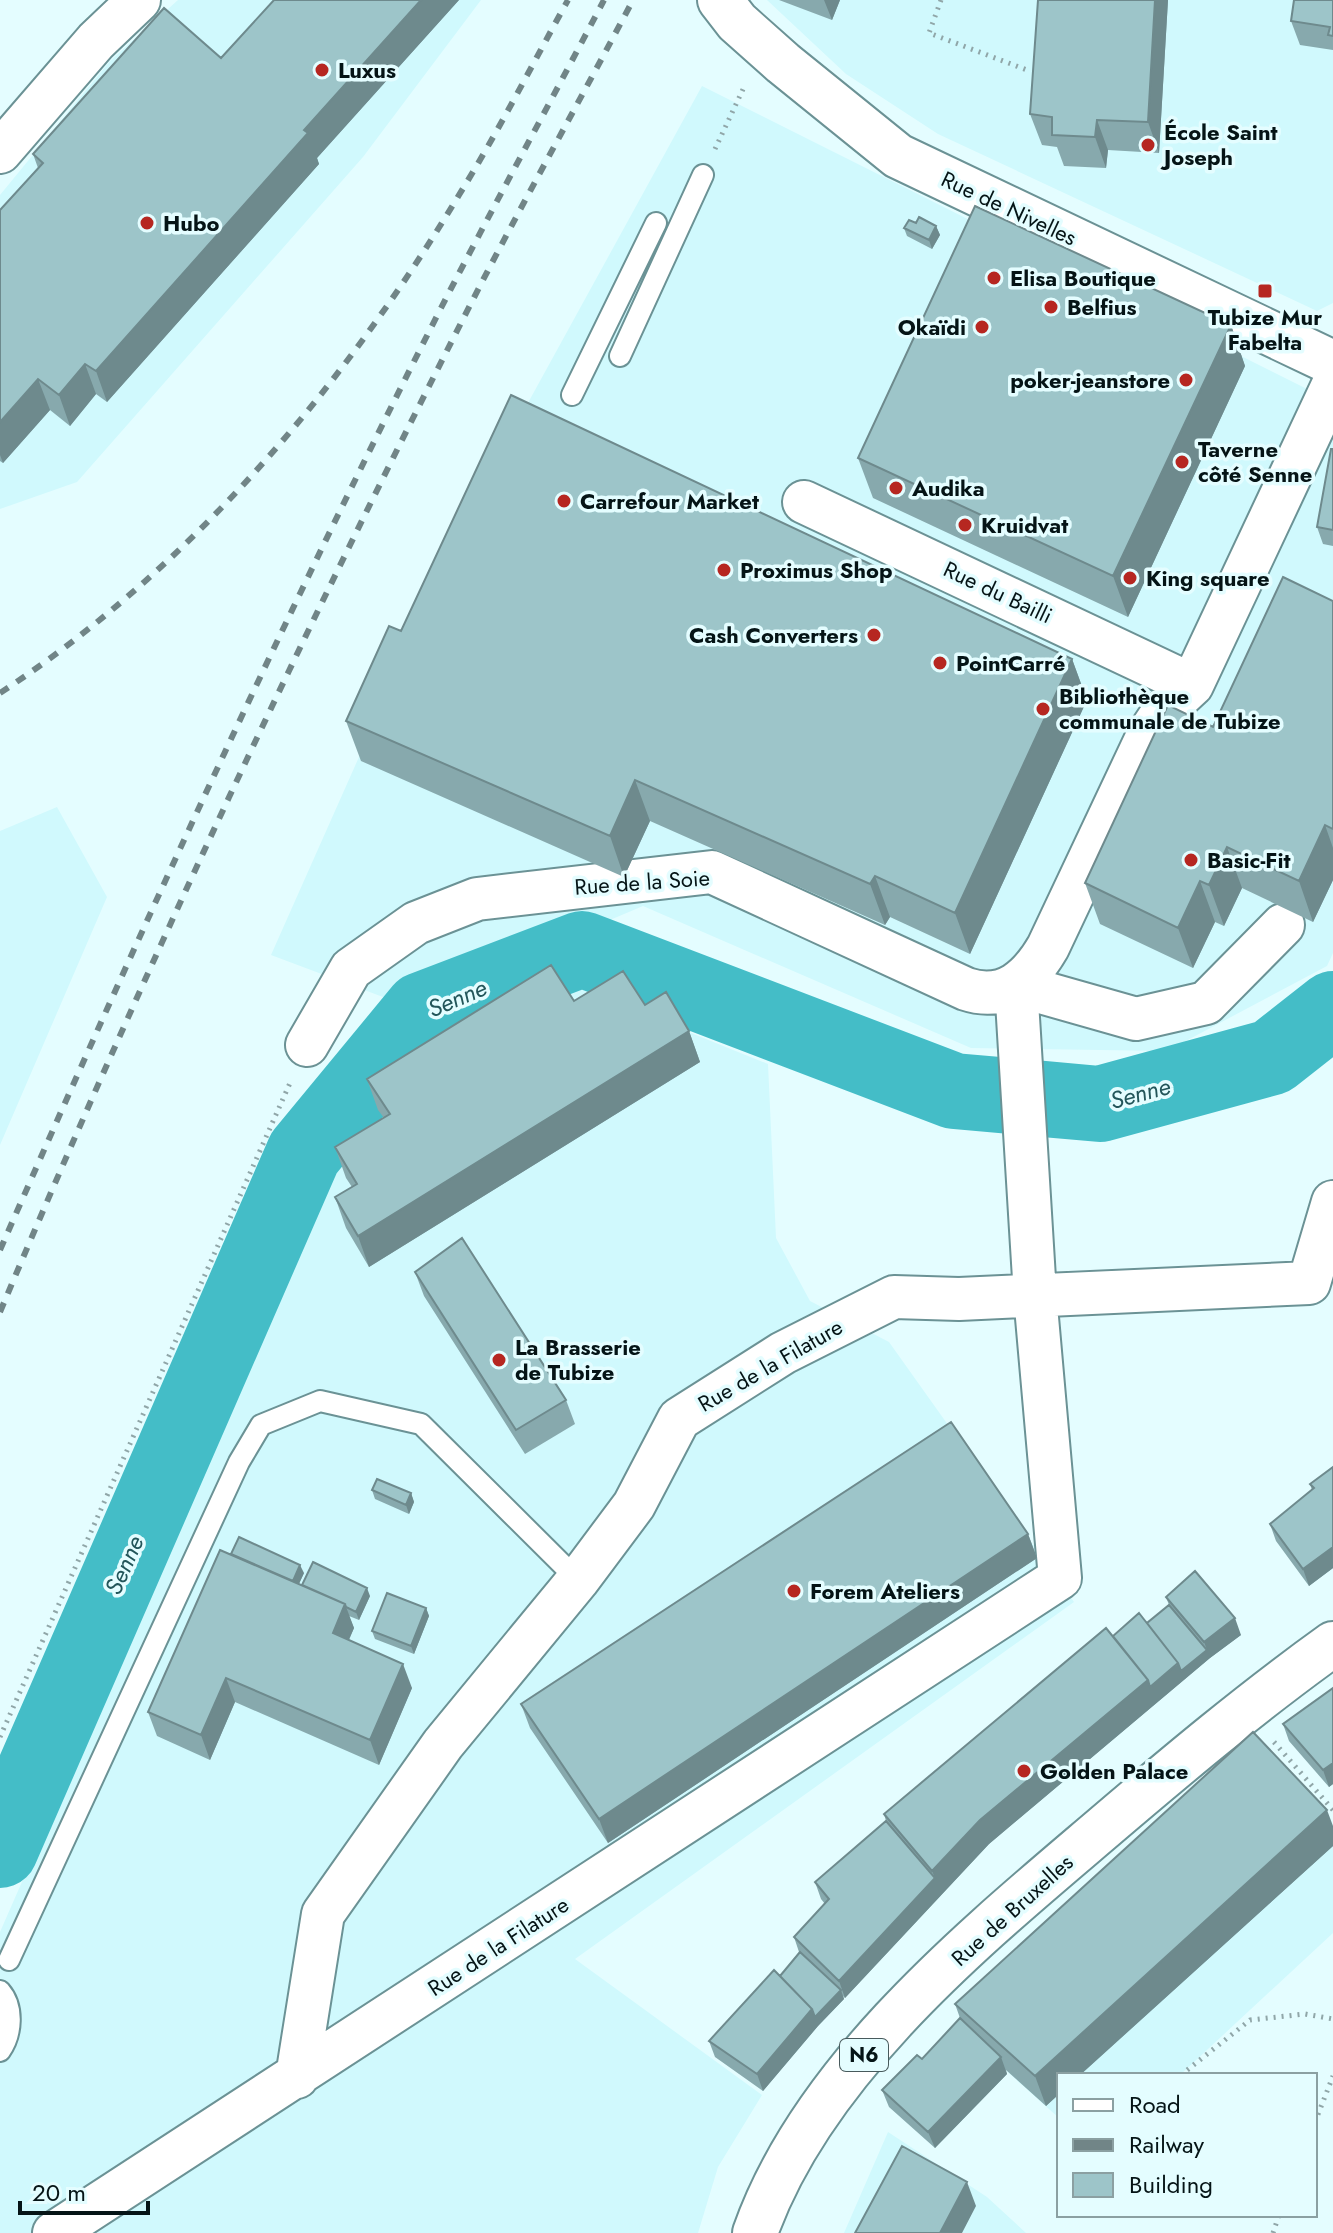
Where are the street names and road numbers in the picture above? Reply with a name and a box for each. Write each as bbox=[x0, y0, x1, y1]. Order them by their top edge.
street label: Rue de Nivelles bbox=[936, 163, 1082, 253]
street label: Rue du Bailli bbox=[938, 553, 1058, 631]
street label: Rue de la Soie bbox=[573, 861, 711, 903]
street label: Rue de la Filature bbox=[692, 1311, 848, 1419]
street label: Rue de Bruxelles bbox=[944, 1846, 1080, 1973]
street label: Rue de la Filature bbox=[421, 1888, 575, 2004]
road number: N6 bbox=[840, 2039, 888, 2071]

